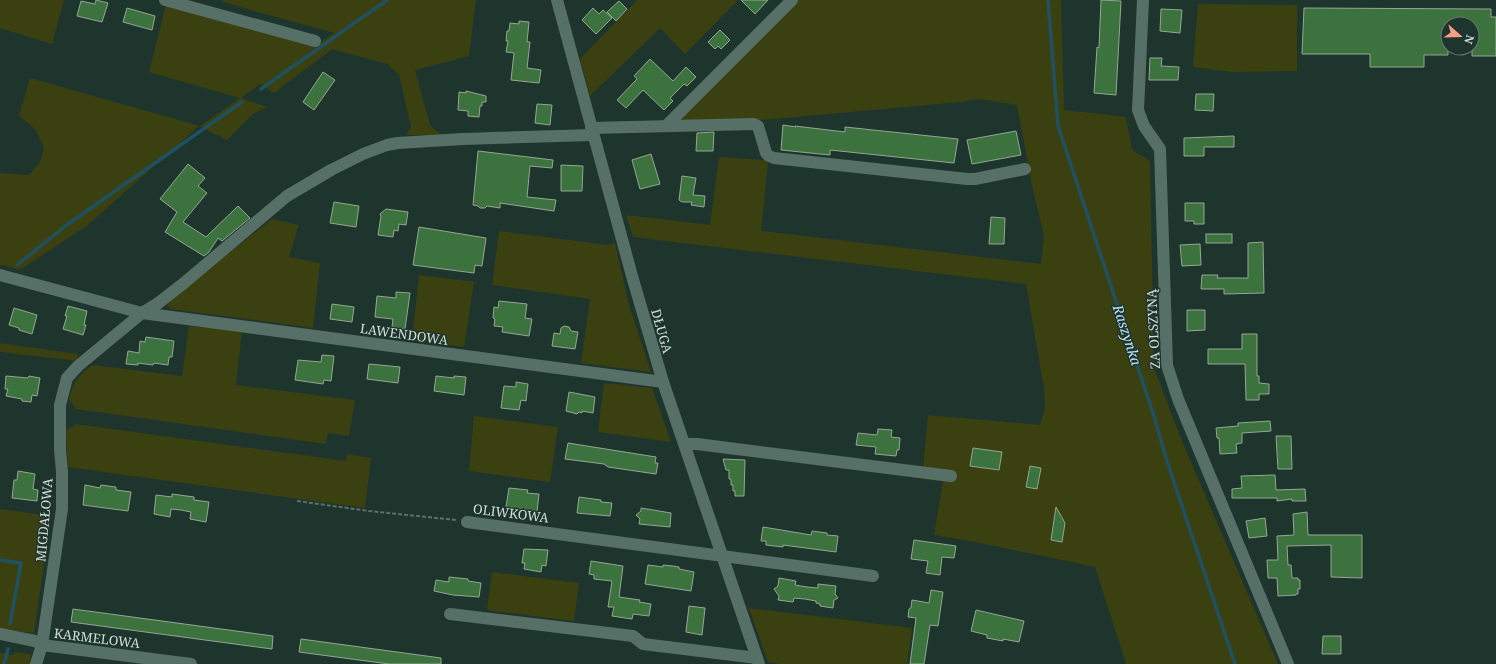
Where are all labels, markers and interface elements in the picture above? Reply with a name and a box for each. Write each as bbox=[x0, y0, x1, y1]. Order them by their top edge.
north arrow bbox=[1440, 16, 1480, 56]
text: N bbox=[1461, 33, 1478, 47]
street label: ZA OLSZYNĄ bbox=[1142, 288, 1164, 369]
water label: Raszynka bbox=[1108, 301, 1147, 369]
street label: DŁUGA bbox=[647, 307, 677, 356]
street label: LAWENDOWA bbox=[359, 319, 450, 349]
street label: MIGDAŁOWA bbox=[31, 477, 57, 563]
street label: OLIWKOWA bbox=[472, 499, 551, 527]
street label: KARMELOWA bbox=[53, 624, 142, 652]

